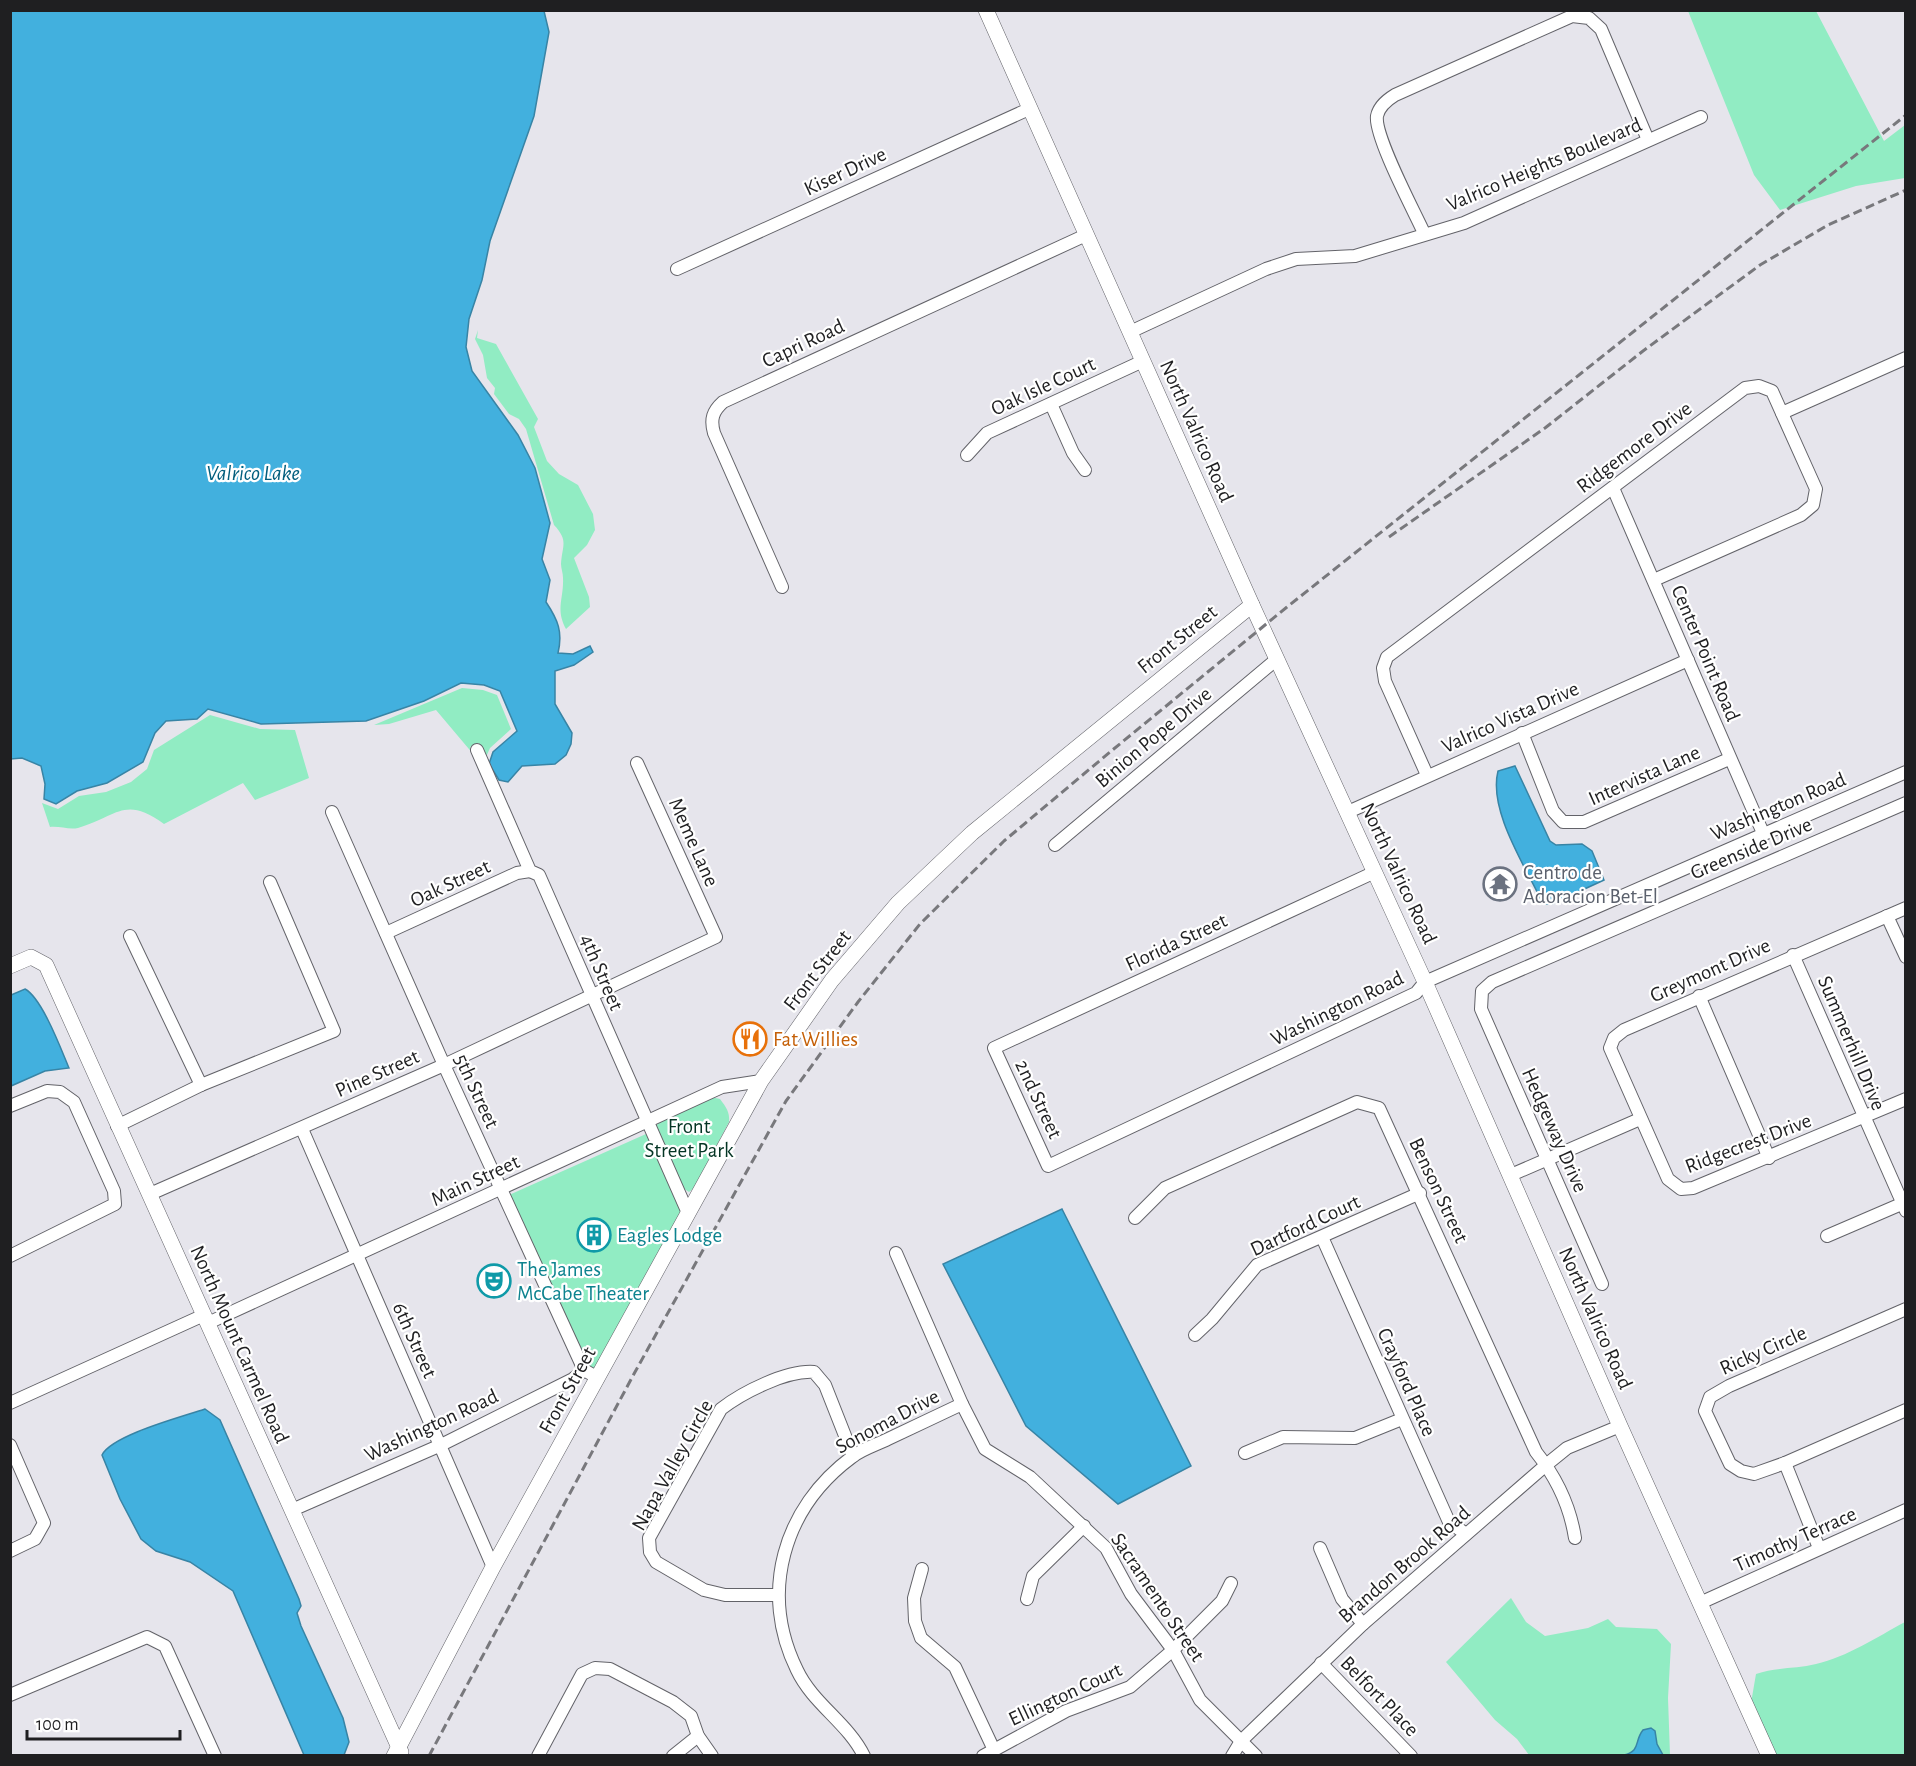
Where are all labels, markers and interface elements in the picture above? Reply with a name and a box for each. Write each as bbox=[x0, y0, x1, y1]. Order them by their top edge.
street label: Valrico Heights Boulevard bbox=[1444, 114, 1645, 215]
street label: Kiser Drive bbox=[801, 143, 890, 200]
street label: Capri Road bbox=[759, 315, 848, 372]
street label: Oak Isle Court bbox=[988, 353, 1099, 420]
street label: North Valrico Road bbox=[1156, 357, 1237, 505]
street label: Ridgemore Drive bbox=[1573, 397, 1696, 497]
water label: Valrico Lake bbox=[206, 462, 300, 484]
street label: Center Point Road bbox=[1667, 582, 1744, 724]
street label: Front Street bbox=[1134, 601, 1221, 678]
street label: Valrico Vista Drive bbox=[1439, 678, 1582, 757]
street label: Binion Pope Drive bbox=[1091, 683, 1215, 792]
street label: Intervista Lane bbox=[1585, 742, 1703, 809]
street label: Washington Road bbox=[1707, 768, 1849, 844]
street label: Meme Lane bbox=[665, 795, 722, 890]
street label: North Valrico Road bbox=[1357, 799, 1440, 947]
street label: Greenside Drive bbox=[1687, 813, 1815, 883]
street label: Oak Street bbox=[407, 856, 494, 911]
place label: Centro de Adoracion Bet-El bbox=[1523, 862, 1658, 907]
temple icon: Centro de Adoracion Bet-El bbox=[1482, 866, 1518, 902]
street label: Florida Street bbox=[1122, 910, 1231, 975]
street label: Front Street bbox=[780, 926, 855, 1014]
street label: 4th Street bbox=[576, 931, 627, 1014]
street label: Greymont Drive bbox=[1647, 935, 1773, 1006]
street label: Washington Road bbox=[1268, 967, 1407, 1050]
street label: Summerhill Drive bbox=[1814, 973, 1889, 1113]
restaurant icon: Fat Willies bbox=[732, 1021, 768, 1057]
place label: Fat Willies bbox=[773, 1029, 858, 1050]
street label: Pine Street bbox=[332, 1046, 423, 1101]
street label: 5th Street bbox=[450, 1051, 503, 1132]
street label: 2nd Street bbox=[1011, 1057, 1066, 1142]
street label: Hedgeway Drive bbox=[1518, 1065, 1591, 1196]
street label: Ridgecrest Drive bbox=[1682, 1110, 1814, 1177]
park label: Front Street Park bbox=[644, 1116, 734, 1161]
street label: Benson Street bbox=[1405, 1134, 1472, 1246]
street label: Main Street bbox=[428, 1151, 523, 1210]
street label: Dartford Court bbox=[1247, 1191, 1364, 1260]
building icon: Eagles Lodge bbox=[576, 1217, 612, 1253]
place label: Eagles Lodge bbox=[617, 1225, 722, 1246]
street label: North Mount Carmel Road bbox=[186, 1242, 293, 1446]
street label: North Valrico Road bbox=[1555, 1244, 1636, 1392]
place label: The James McCabe Theater bbox=[517, 1259, 649, 1304]
theatre icon: The James McCabe Theater bbox=[476, 1263, 512, 1299]
street label: 6th Street bbox=[389, 1299, 441, 1381]
street label: Ricky Circle bbox=[1717, 1322, 1810, 1379]
street label: Crayford Place bbox=[1373, 1325, 1440, 1440]
street label: Front Street bbox=[535, 1343, 600, 1437]
street label: Washington Road bbox=[361, 1385, 501, 1466]
street label: Sonoma Drive bbox=[832, 1385, 943, 1458]
street label: Napa Valley Circle bbox=[628, 1396, 717, 1534]
street label: Brandon Brook Road bbox=[1335, 1502, 1474, 1627]
street label: Timothy Terrace bbox=[1731, 1503, 1860, 1576]
street label: Sacramento Street bbox=[1107, 1529, 1208, 1666]
street label: Belfort Place bbox=[1336, 1652, 1423, 1741]
street label: Ellington Court bbox=[1005, 1659, 1125, 1730]
scale bar bbox=[27, 1703, 180, 1741]
text: 100 m bbox=[36, 1716, 79, 1734]

